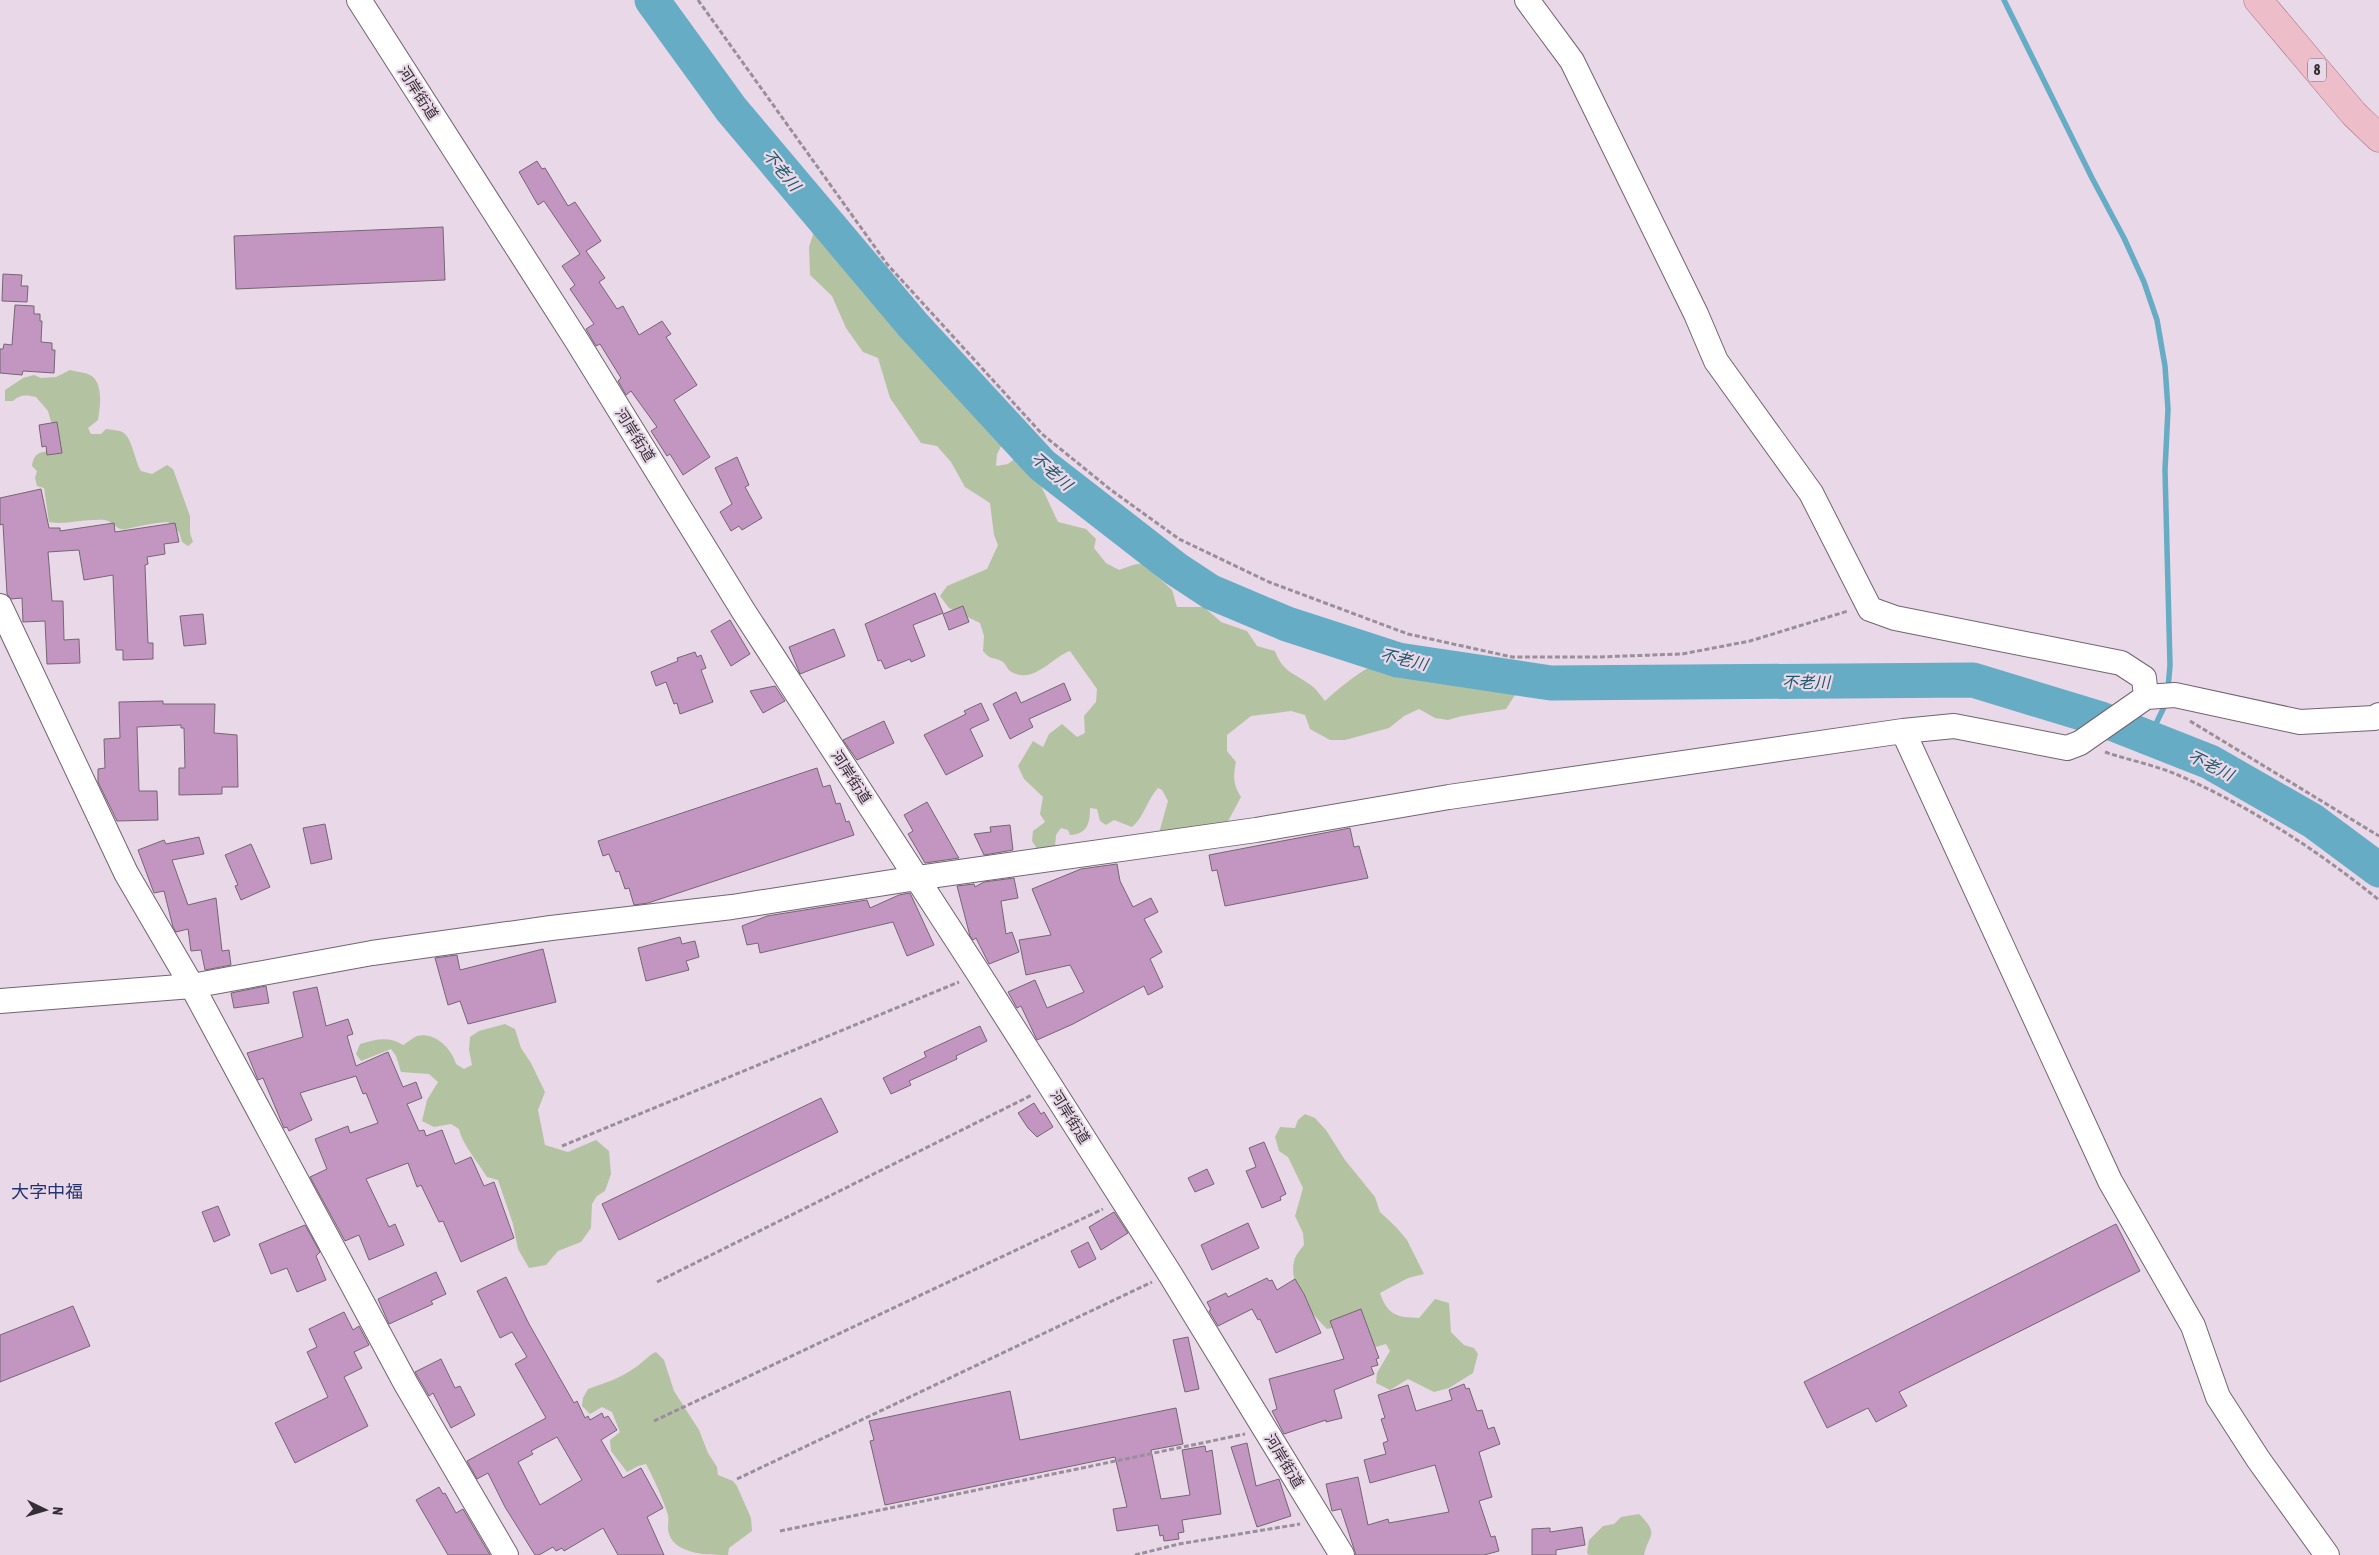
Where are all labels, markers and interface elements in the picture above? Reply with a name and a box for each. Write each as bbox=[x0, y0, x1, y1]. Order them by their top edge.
road number: 8 bbox=[2308, 58, 2326, 82]
street label: 河岸街道 bbox=[395, 63, 442, 123]
water label: 不老川 bbox=[760, 146, 806, 196]
street label: 河岸街道 bbox=[612, 405, 659, 465]
water label: 不老川 bbox=[1028, 448, 1078, 495]
water label: 不老川 bbox=[1379, 645, 1431, 674]
water label: 不老川 bbox=[1782, 673, 1832, 691]
water label: 不老川 bbox=[2185, 746, 2238, 784]
street label: 河岸街道 bbox=[828, 747, 875, 807]
street label: 河岸街道 bbox=[1047, 1087, 1094, 1147]
district label: 大字中福 bbox=[11, 1181, 83, 1202]
street label: 河岸街道 bbox=[1262, 1431, 1307, 1491]
north arrow bbox=[20, 1485, 70, 1535]
text: N bbox=[50, 1506, 66, 1516]

